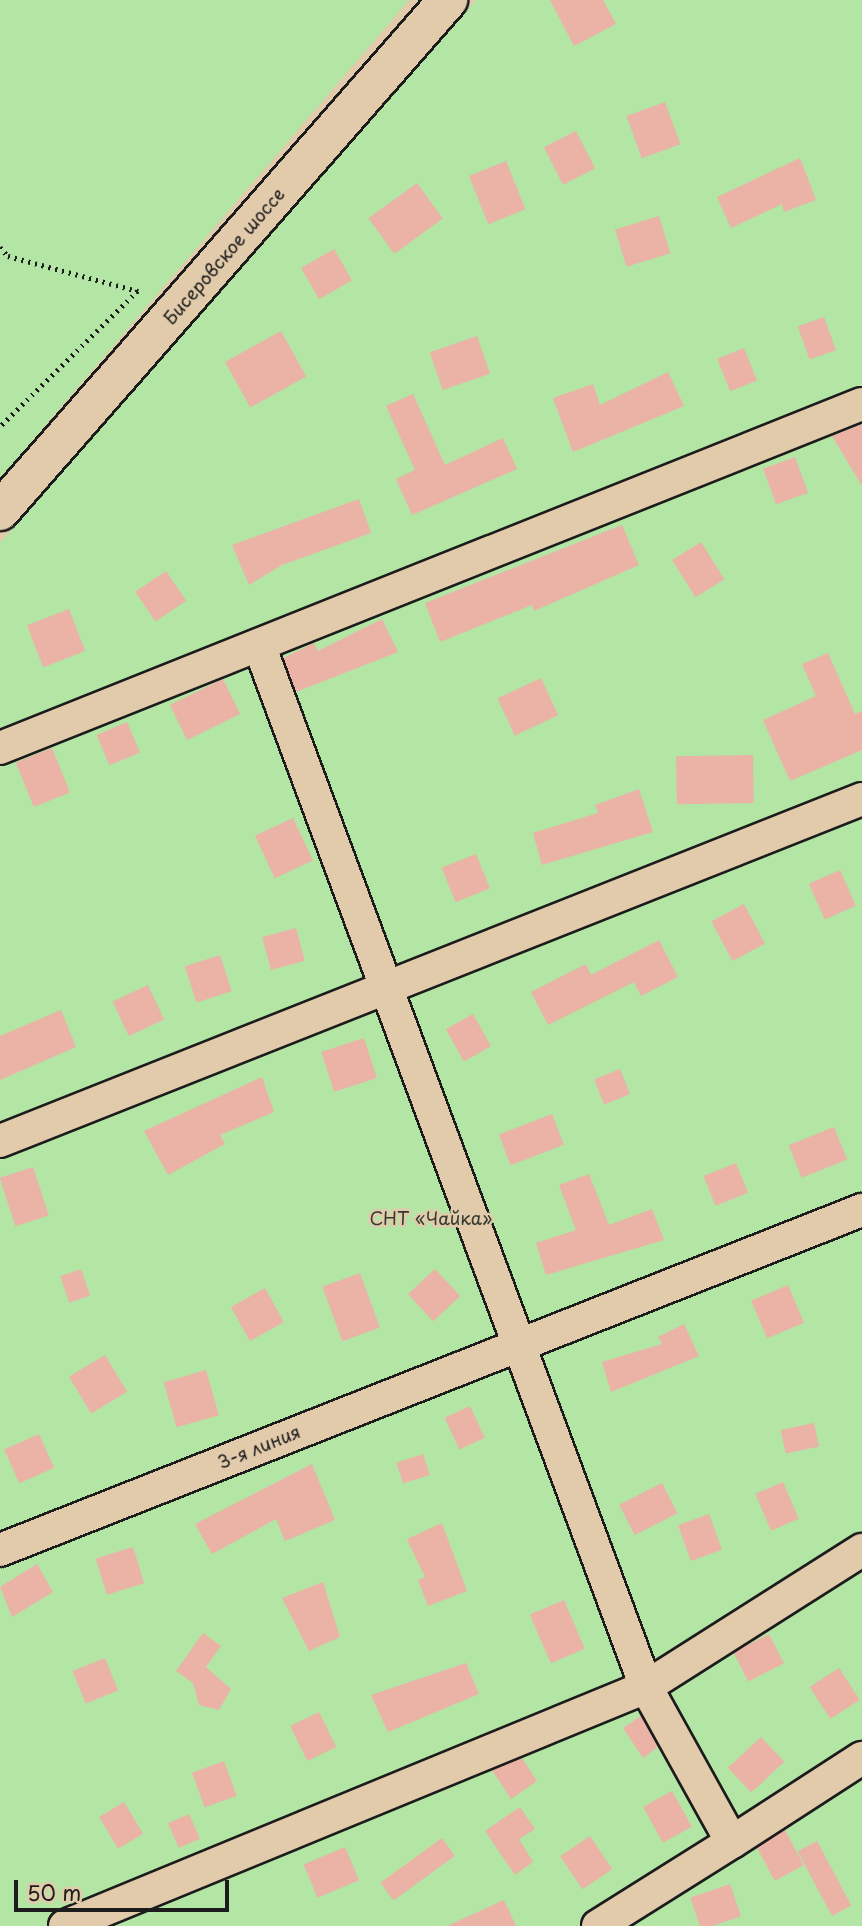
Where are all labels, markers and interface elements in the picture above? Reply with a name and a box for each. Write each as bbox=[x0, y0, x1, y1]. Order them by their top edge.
street label: Бисеровское шоссе bbox=[159, 183, 289, 329]
park label: СНТ «Чайка» bbox=[370, 1207, 492, 1229]
street label: 3-я линия bbox=[214, 1421, 304, 1473]
scale bar bbox=[18, 1867, 233, 1911]
text: 50 m bbox=[27, 1876, 81, 1908]

